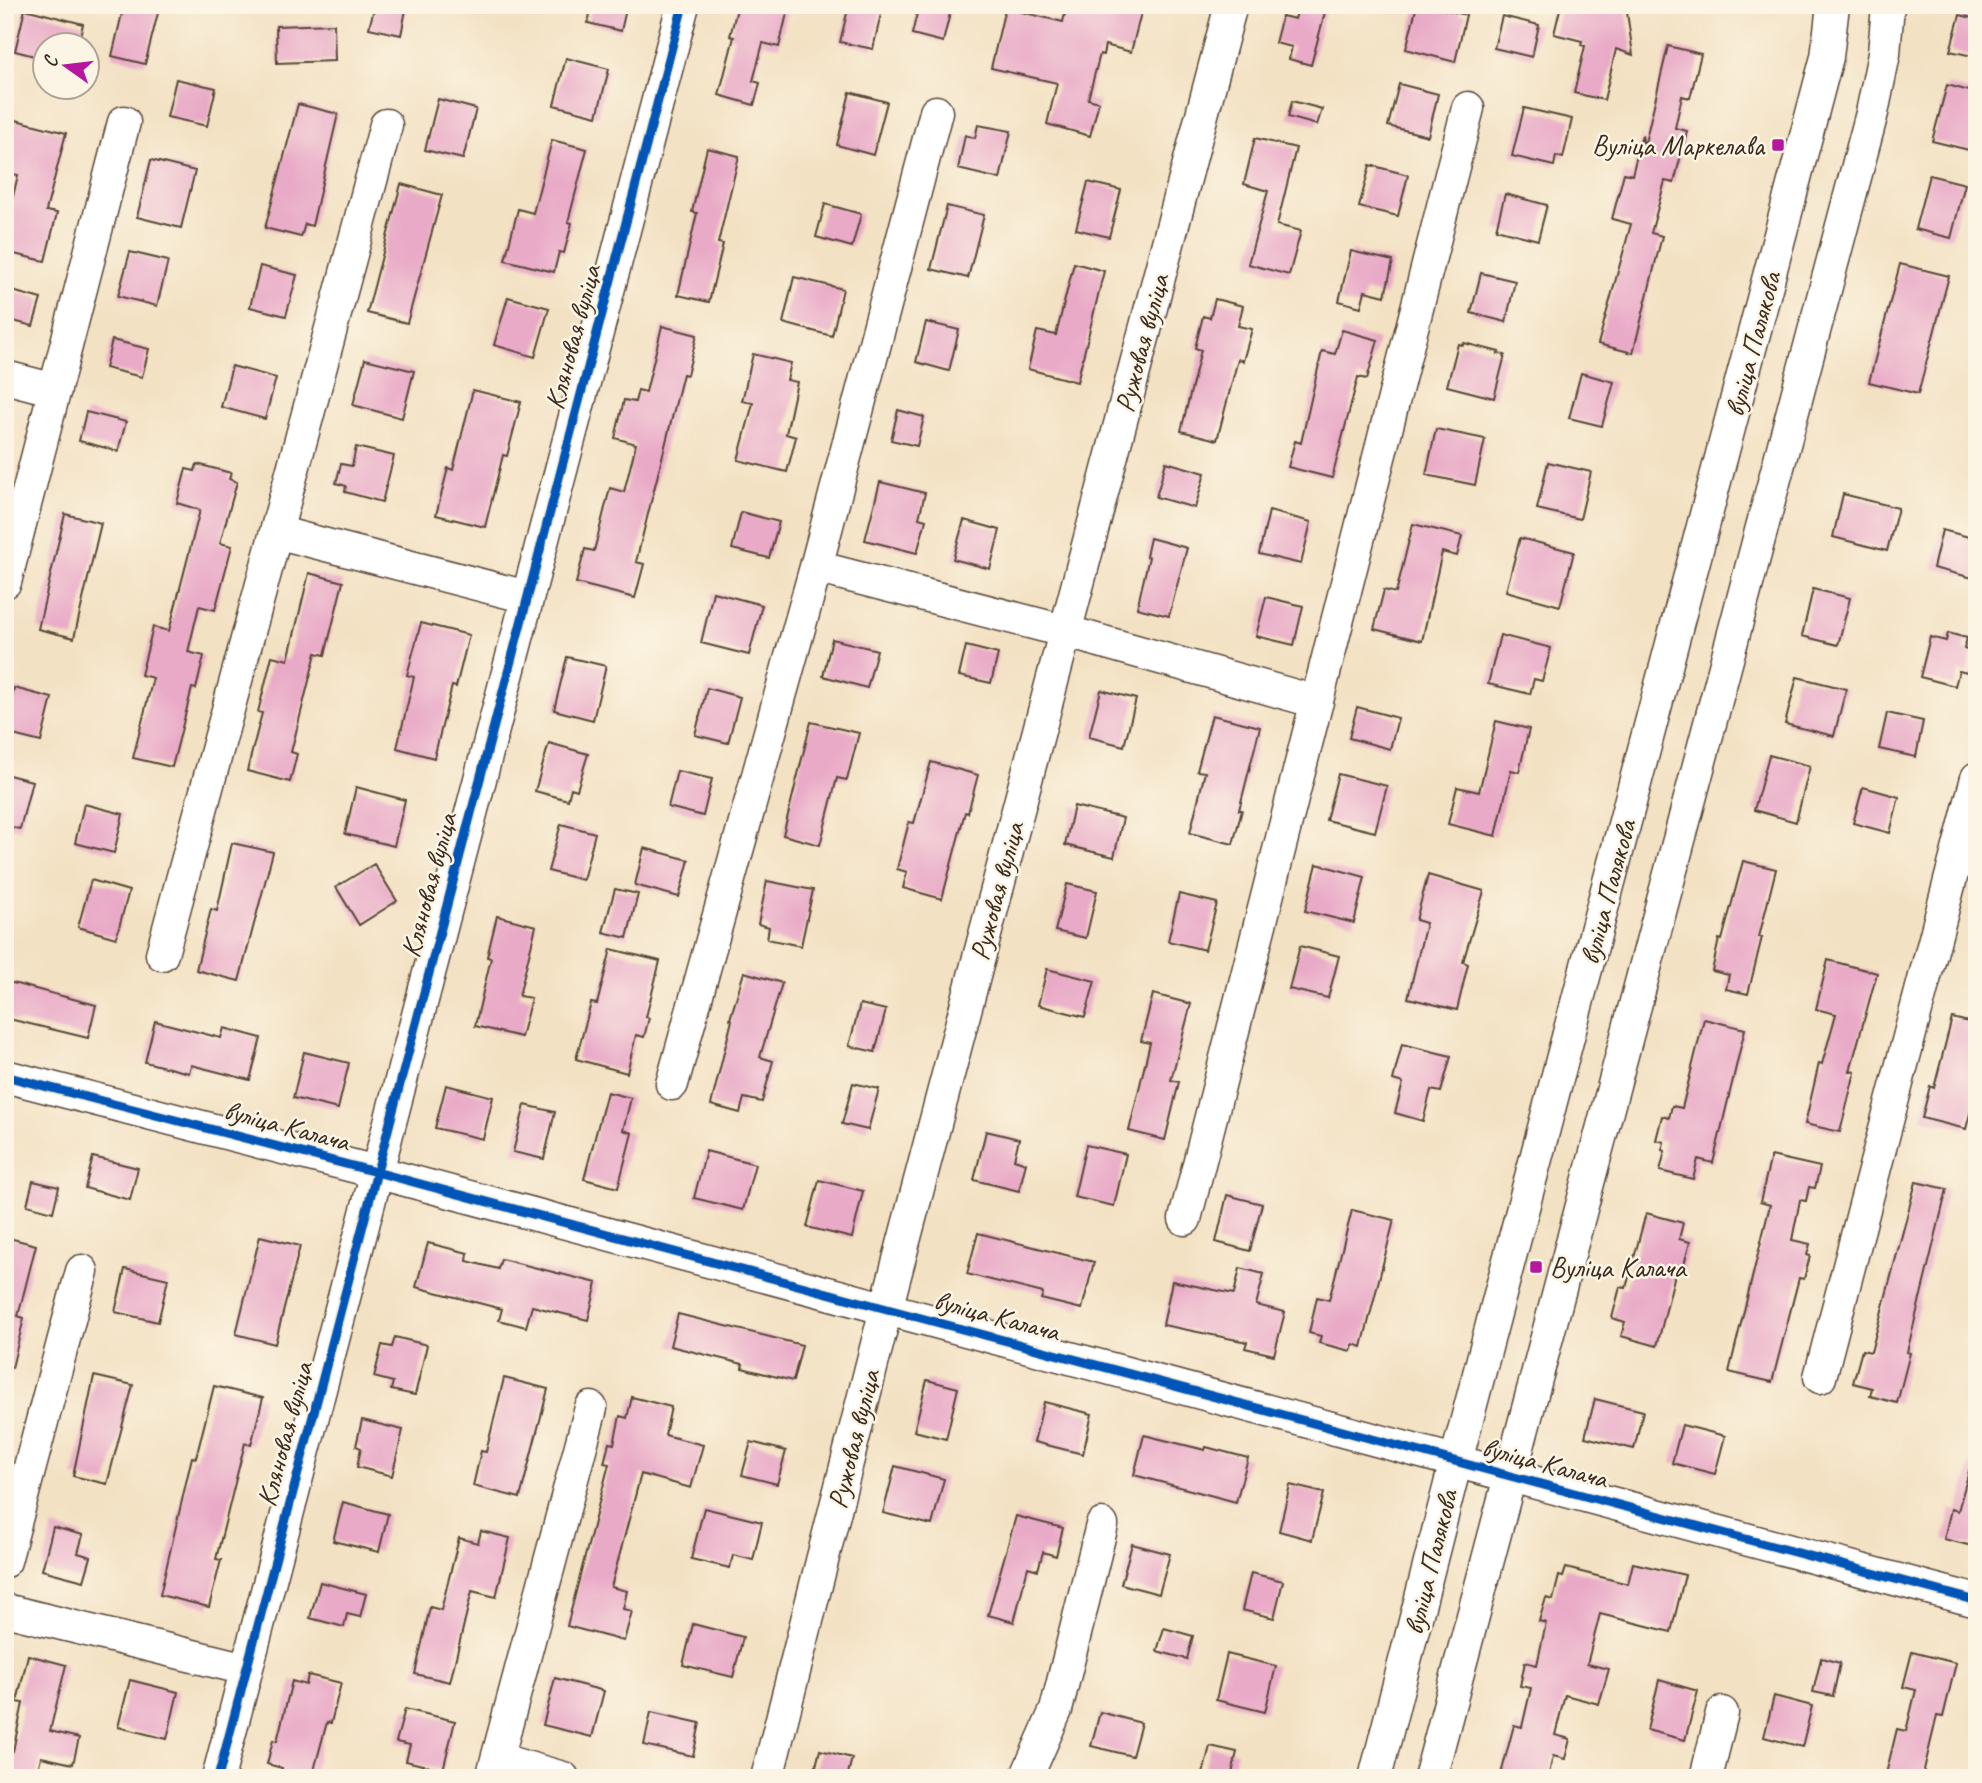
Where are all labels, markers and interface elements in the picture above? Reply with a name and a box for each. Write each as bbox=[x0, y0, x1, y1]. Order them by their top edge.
north arrow bbox=[32, 32, 102, 102]
text: С bbox=[38, 52, 64, 70]
place label: Вуліца Маркелава bbox=[1592, 128, 1766, 163]
marker: Вуліца Маркелава bbox=[1770, 137, 1786, 153]
street label: Кляновая вуліца bbox=[536, 260, 609, 413]
street label: вуліца Палякова bbox=[1716, 267, 1789, 420]
street label: Ружовая вуліца bbox=[1106, 269, 1177, 416]
street label: Кляновая вуліца bbox=[392, 808, 465, 961]
street label: вуліца Палякова bbox=[1571, 815, 1644, 968]
street label: Ружовая вуліца bbox=[961, 817, 1032, 964]
street label: вуліца Калача bbox=[220, 1092, 355, 1159]
place label: Вуліца Калача bbox=[1550, 1250, 1687, 1285]
marker: Вуліца Калача bbox=[1528, 1259, 1544, 1275]
street label: вуліца Калача bbox=[930, 1282, 1065, 1349]
street label: Кляновая вуліца bbox=[248, 1357, 321, 1510]
street label: Ружовая вуліца bbox=[819, 1365, 888, 1512]
street label: вуліца Калача bbox=[1478, 1429, 1613, 1496]
street label: вуліца Палякова bbox=[1396, 1484, 1466, 1638]

